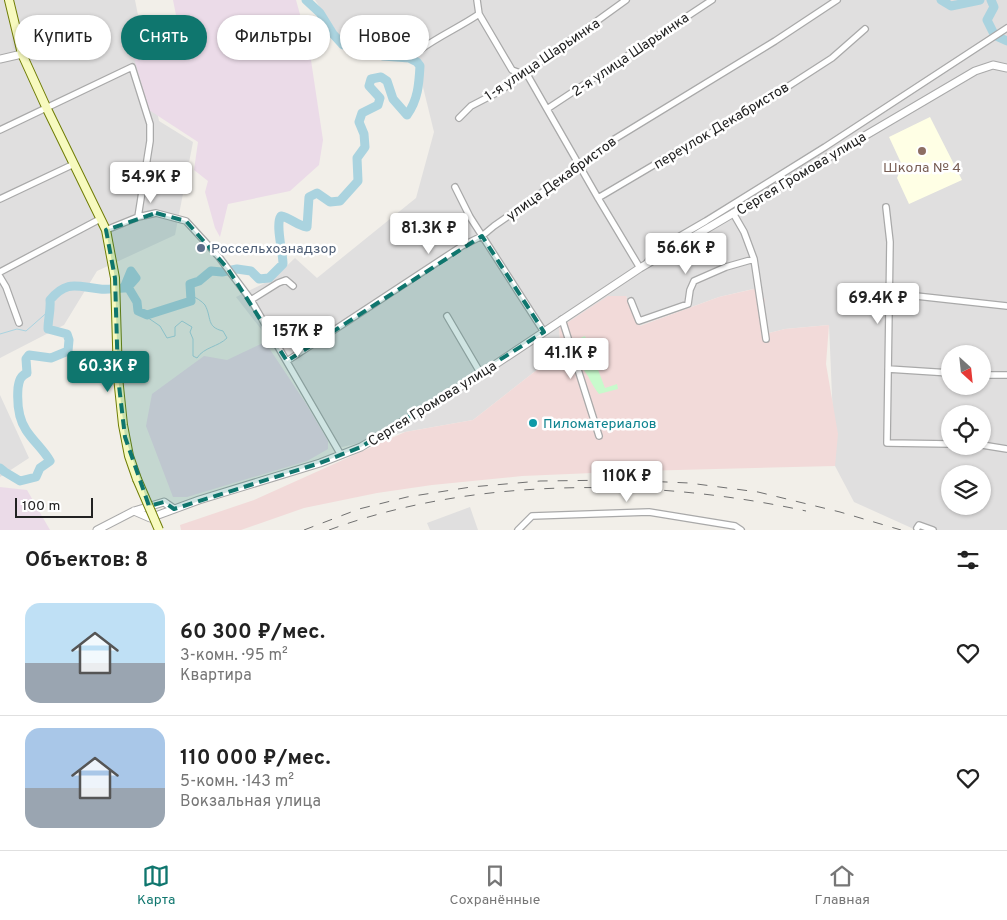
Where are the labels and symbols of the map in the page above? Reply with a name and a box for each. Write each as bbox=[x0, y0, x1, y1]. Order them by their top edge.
street label: 2-я улица Шарьинка bbox=[569, 10, 693, 101]
street label: 1-я улица Шарьинка bbox=[482, 15, 604, 105]
street label: переулок Декабристов bbox=[651, 79, 793, 173]
street label: Сергея Громова улица bbox=[734, 129, 870, 220]
street label: улица Декабристов bbox=[503, 133, 620, 225]
marker: Школа № 4 bbox=[916, 145, 928, 157]
place label: Школа № 4 bbox=[883, 160, 961, 177]
pin: 54.9K ₽ bbox=[105, 162, 197, 204]
pin: 81.3K ₽ bbox=[383, 212, 475, 255]
pin: 56.6K ₽ bbox=[640, 232, 732, 275]
place label: Россельхознадзор bbox=[211, 241, 336, 258]
marker: Россельхознадзор bbox=[195, 242, 207, 254]
pin: 69.4K ₽ bbox=[832, 282, 924, 325]
pin: 157K ₽ bbox=[257, 316, 339, 358]
pin: 41.1K ₽ bbox=[525, 338, 617, 380]
north arrow bbox=[941, 345, 991, 395]
pin: 60.3K ₽ bbox=[62, 350, 154, 393]
street label: Сергея Громова улица bbox=[365, 358, 500, 451]
place label: Пиломатериалов bbox=[543, 416, 657, 433]
marker: Пиломатериалов bbox=[527, 417, 539, 429]
pin: 110K ₽ bbox=[586, 460, 668, 503]
scale bar bbox=[15, 495, 92, 518]

